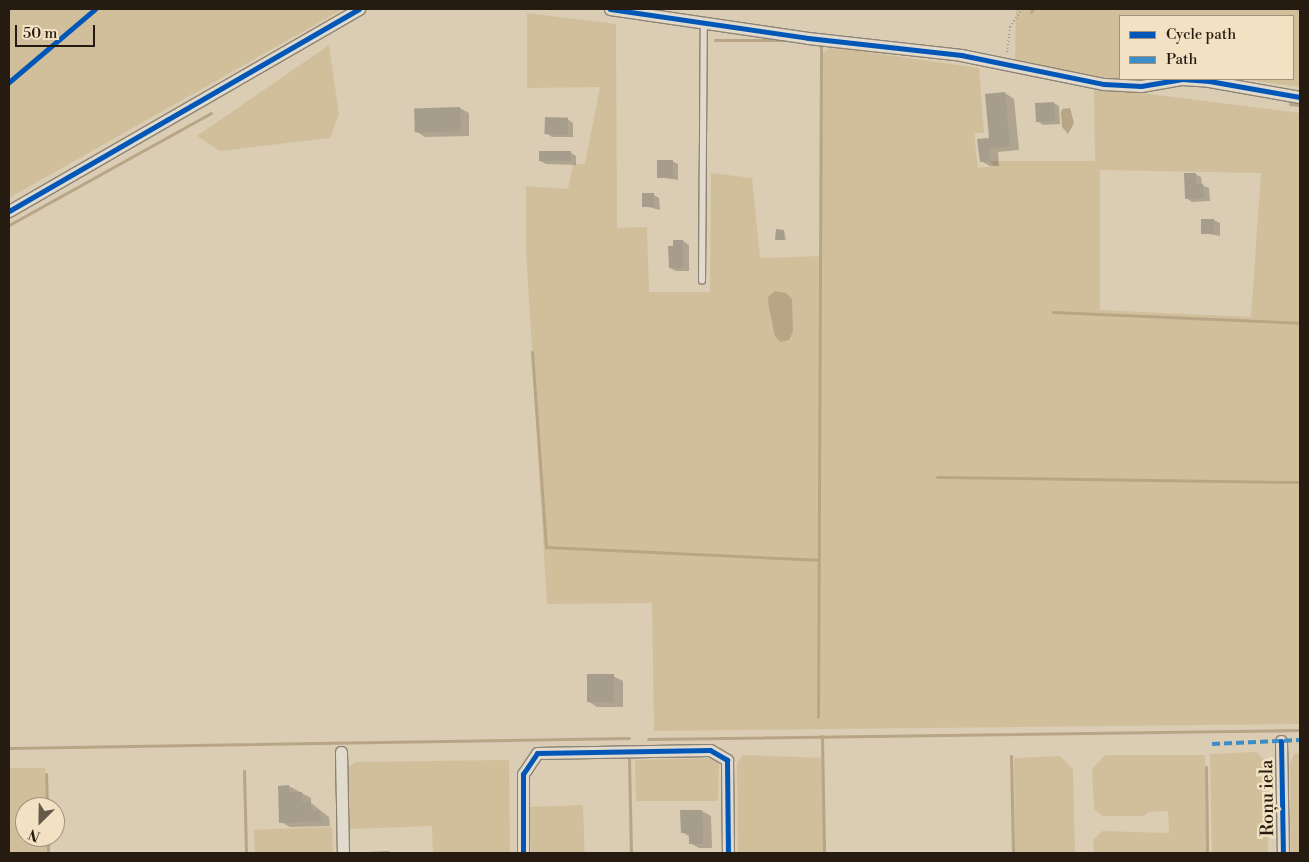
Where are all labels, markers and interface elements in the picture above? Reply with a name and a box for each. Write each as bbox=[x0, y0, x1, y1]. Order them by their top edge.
scale bar bbox=[18, 15, 98, 47]
legend bbox=[1119, 15, 1294, 80]
text: 50 m bbox=[23, 24, 57, 43]
text: Cycle path bbox=[1166, 25, 1236, 44]
text: Path bbox=[1166, 50, 1198, 69]
street label: Roņu iela bbox=[1257, 760, 1279, 836]
north arrow bbox=[15, 797, 65, 847]
text: N bbox=[26, 824, 43, 845]

